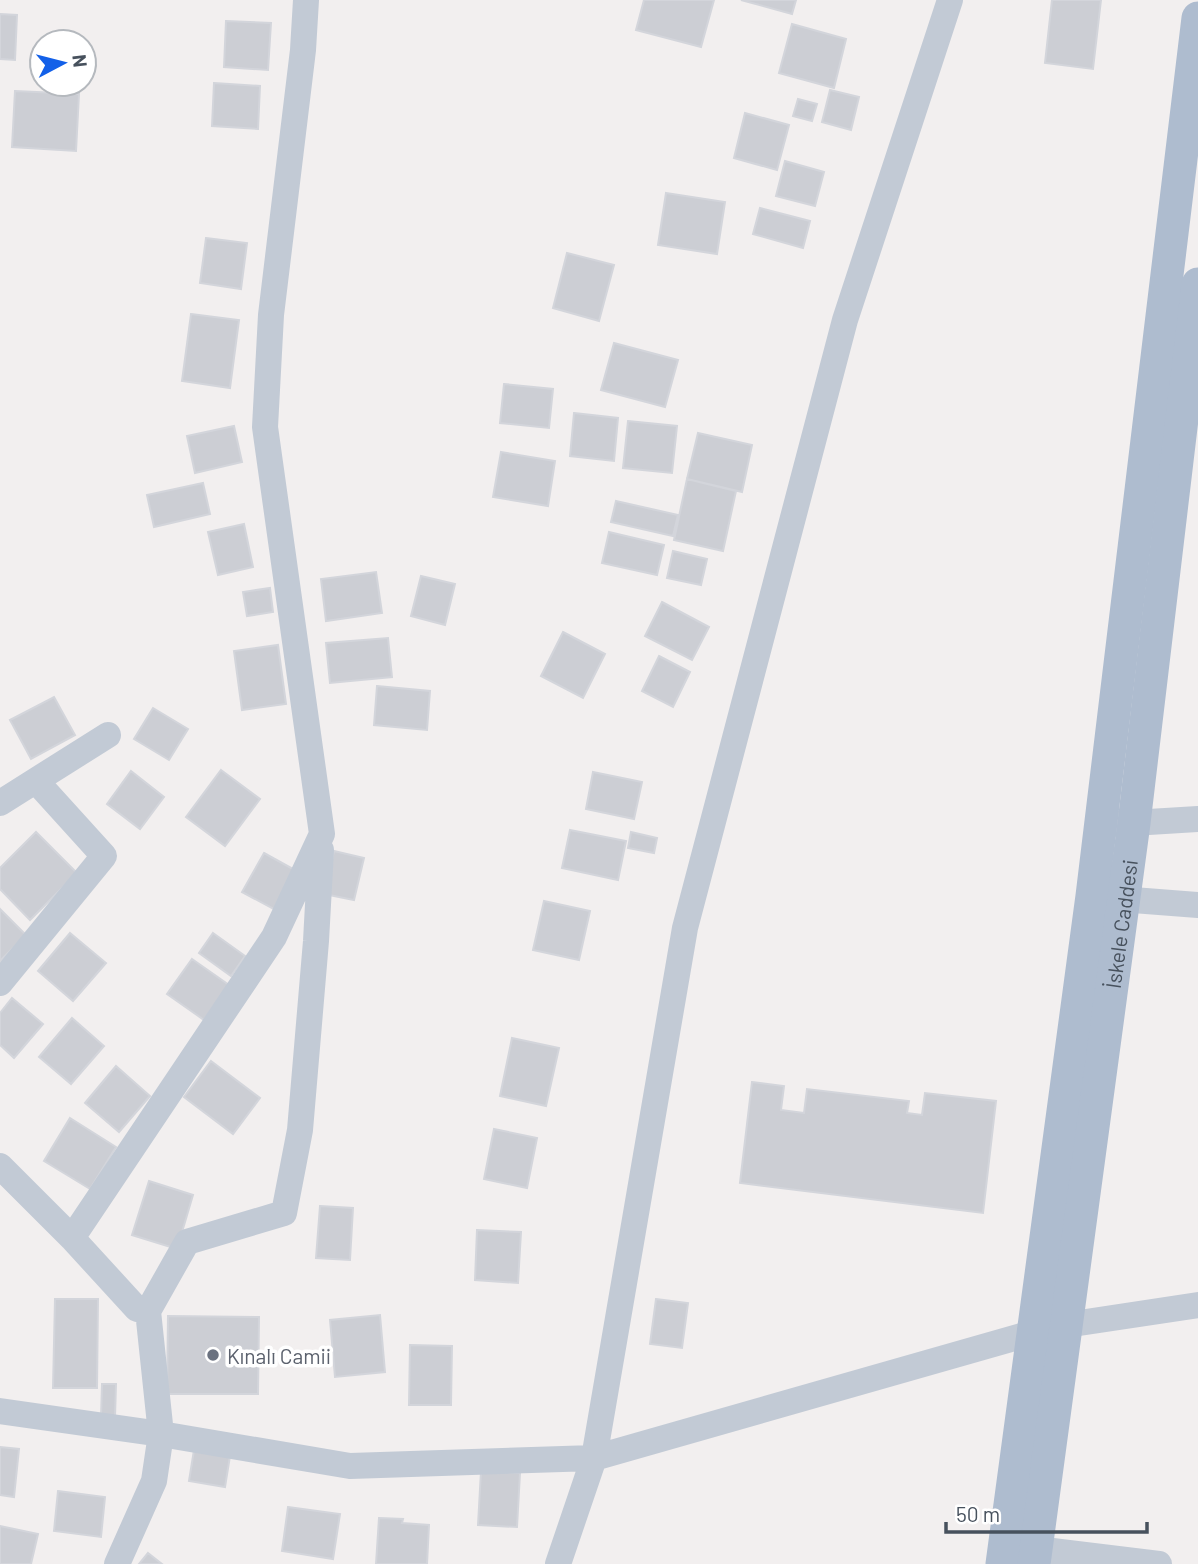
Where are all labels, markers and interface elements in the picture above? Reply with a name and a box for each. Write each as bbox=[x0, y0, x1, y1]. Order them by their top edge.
north arrow bbox=[28, 28, 98, 98]
text: N bbox=[68, 53, 93, 69]
street label: İskele Caddesi bbox=[1099, 858, 1141, 990]
place label: Kınalı Camii bbox=[227, 1343, 331, 1368]
marker: Kınalı Camii bbox=[205, 1347, 221, 1363]
scale bar bbox=[946, 1490, 1147, 1534]
text: 50 m bbox=[956, 1501, 1000, 1526]

